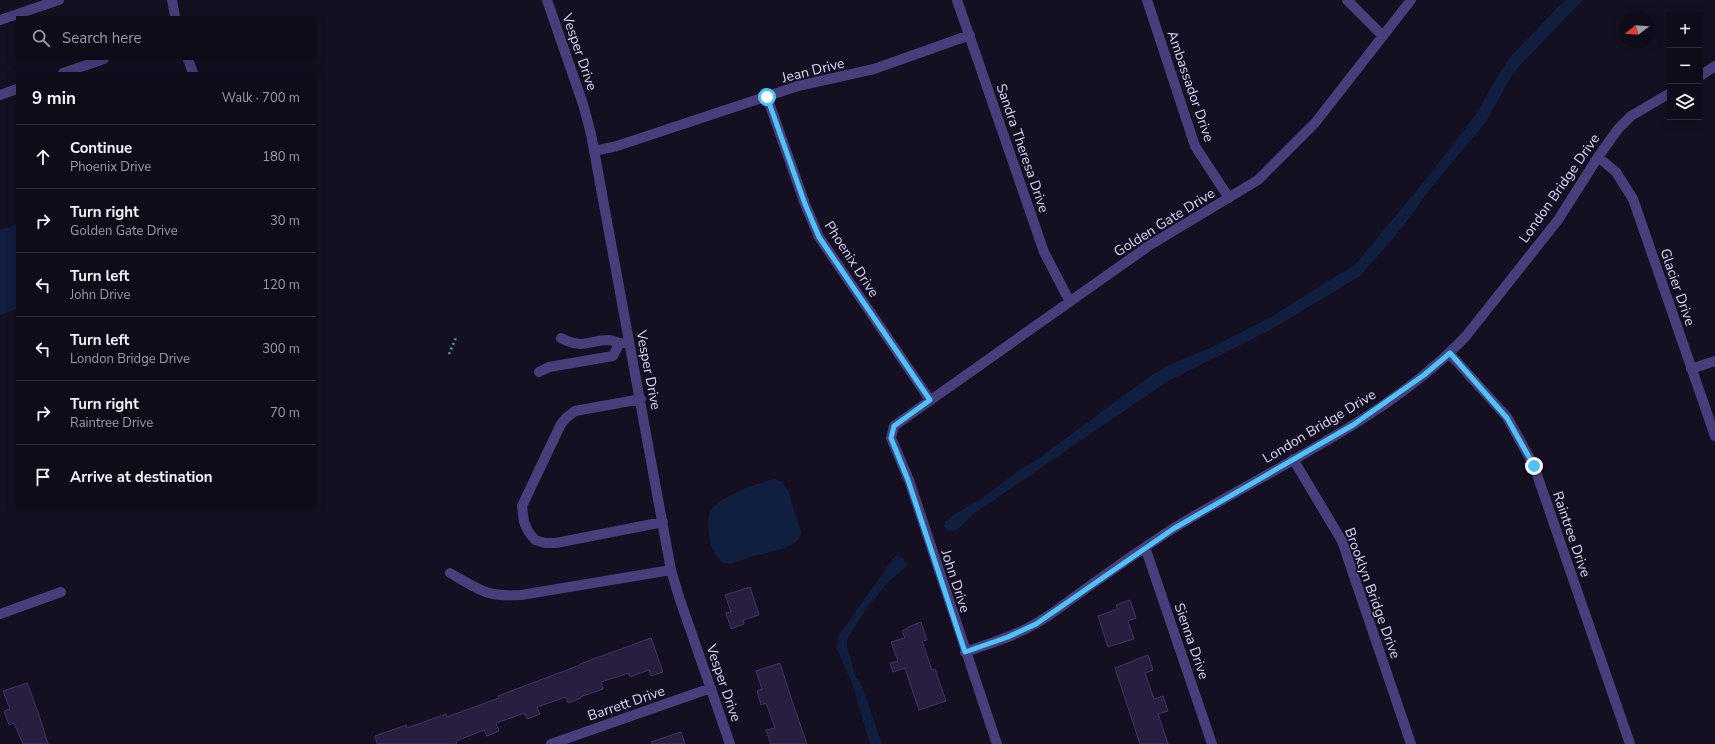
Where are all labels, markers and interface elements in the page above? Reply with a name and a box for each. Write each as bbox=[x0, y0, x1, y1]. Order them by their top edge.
street label: Vesper Drive bbox=[557, 10, 602, 93]
north arrow bbox=[1619, 12, 1655, 48]
map controls bbox=[1667, 12, 1703, 120]
button: + bbox=[1667, 12, 1703, 48]
search box bbox=[16, 16, 316, 60]
icon: search bbox=[30, 27, 52, 49]
text: Search here bbox=[62, 28, 142, 48]
street label: Ambassador Drive bbox=[1163, 28, 1218, 144]
button: − bbox=[1667, 48, 1703, 84]
street label: Jean Drive bbox=[779, 54, 847, 88]
street label: Sandra Theresa Drive bbox=[992, 81, 1054, 215]
button: layers bbox=[1667, 84, 1703, 120]
text: 9 min bbox=[32, 87, 76, 110]
route start bbox=[758, 88, 776, 106]
text: Walk · 700 m bbox=[222, 89, 300, 107]
street label: London Bridge Drive bbox=[1515, 130, 1604, 247]
text: Continue bbox=[70, 138, 132, 158]
icon: ahead bbox=[32, 146, 54, 168]
text: 180 m bbox=[262, 148, 300, 166]
text: Phoenix Drive bbox=[70, 158, 151, 176]
street label: Golden Gate Drive bbox=[1110, 184, 1218, 261]
text: Turn right bbox=[70, 202, 139, 222]
icon: right bbox=[32, 210, 54, 232]
text: 30 m bbox=[270, 212, 300, 230]
street label: Phoenix Drive bbox=[820, 217, 883, 301]
text: Golden Gate Drive bbox=[70, 222, 178, 240]
street label: Glacier Drive bbox=[1655, 246, 1700, 328]
text: Turn left bbox=[70, 266, 129, 286]
icon: left bbox=[32, 274, 54, 296]
text: 120 m bbox=[262, 276, 300, 294]
text: John Drive bbox=[70, 286, 130, 304]
street label: Vesper Drive bbox=[631, 328, 666, 411]
text: Turn left bbox=[70, 330, 129, 350]
icon: left bbox=[32, 338, 54, 360]
text: 300 m bbox=[262, 340, 300, 358]
text: London Bridge Drive bbox=[70, 350, 190, 368]
street label: London Bridge Drive bbox=[1259, 385, 1379, 468]
text: Turn right bbox=[70, 394, 139, 414]
icon: right bbox=[32, 402, 54, 424]
text: 70 m bbox=[270, 404, 300, 422]
text: Raintree Drive bbox=[70, 414, 153, 432]
route end bbox=[1525, 457, 1543, 475]
icon: arrive bbox=[32, 466, 54, 488]
text: Arrive at destination bbox=[70, 467, 213, 487]
street label: Raintree Drive bbox=[1548, 489, 1595, 580]
street label: Brooklyn Bridge Drive bbox=[1340, 525, 1405, 661]
street label: John Drive bbox=[936, 546, 975, 615]
street label: Sienna Drive bbox=[1170, 601, 1213, 682]
street label: Vesper Drive bbox=[701, 641, 746, 724]
street label: Barrett Drive bbox=[585, 681, 667, 726]

